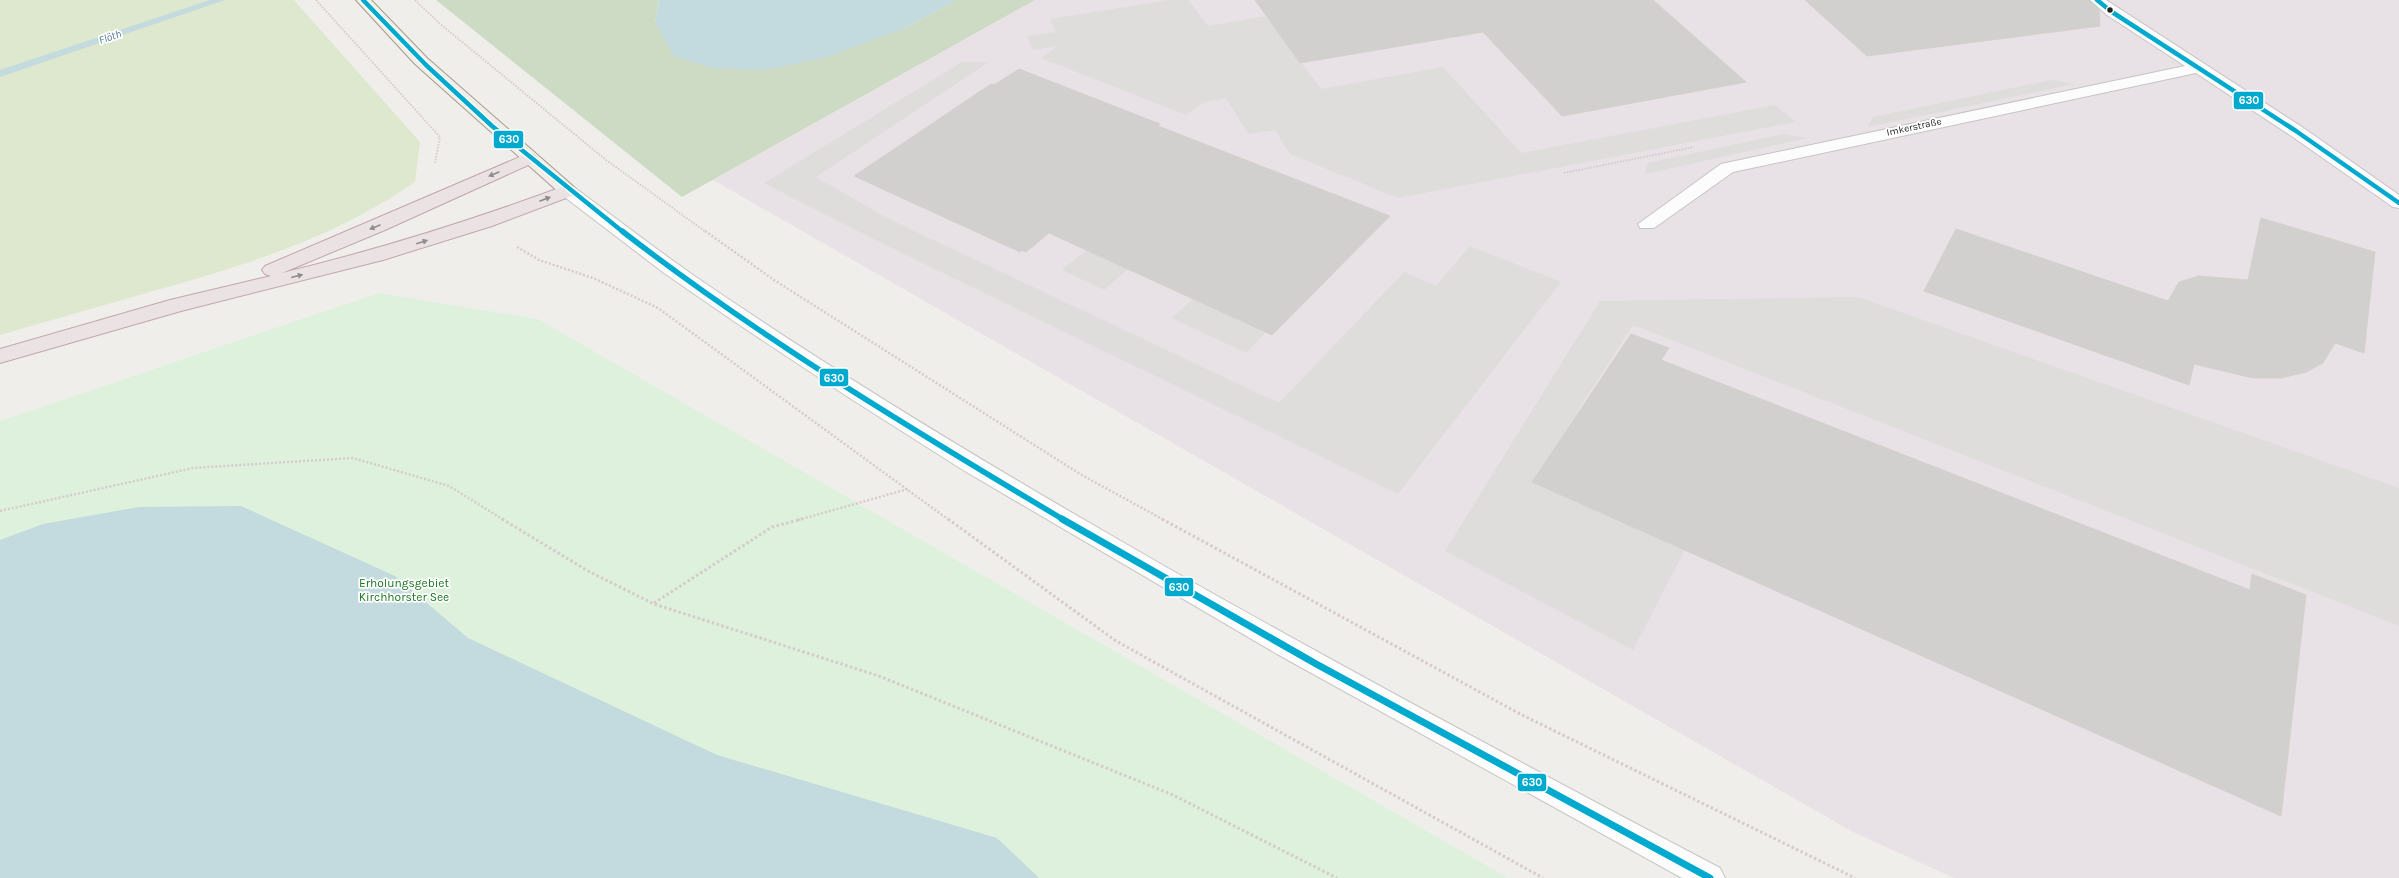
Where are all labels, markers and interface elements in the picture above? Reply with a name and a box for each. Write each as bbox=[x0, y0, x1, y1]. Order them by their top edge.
unlabelled marker bbox=[2105, 5, 2115, 15]
water label: Flöth bbox=[97, 27, 123, 47]
line badge: 630 bbox=[2233, 91, 2264, 110]
text: 630 bbox=[2239, 94, 2259, 107]
street label: Imkerstraße bbox=[1885, 115, 1943, 139]
line badge: 630 bbox=[493, 130, 524, 149]
text: 630 bbox=[499, 133, 519, 146]
one-way arrow bbox=[488, 171, 499, 177]
one-way arrow bbox=[539, 196, 551, 202]
one-way arrow bbox=[369, 225, 381, 231]
one-way arrow bbox=[416, 239, 428, 245]
one-way arrow bbox=[291, 273, 303, 279]
line badge: 630 bbox=[819, 368, 849, 387]
text: 630 bbox=[824, 372, 844, 385]
park label: Erholungsgebiet Kirchhorster See bbox=[359, 576, 450, 604]
line badge: 630 bbox=[1164, 577, 1194, 597]
text: 630 bbox=[1169, 581, 1189, 594]
line badge: 630 bbox=[1517, 773, 1547, 792]
text: 630 bbox=[1522, 776, 1542, 789]

